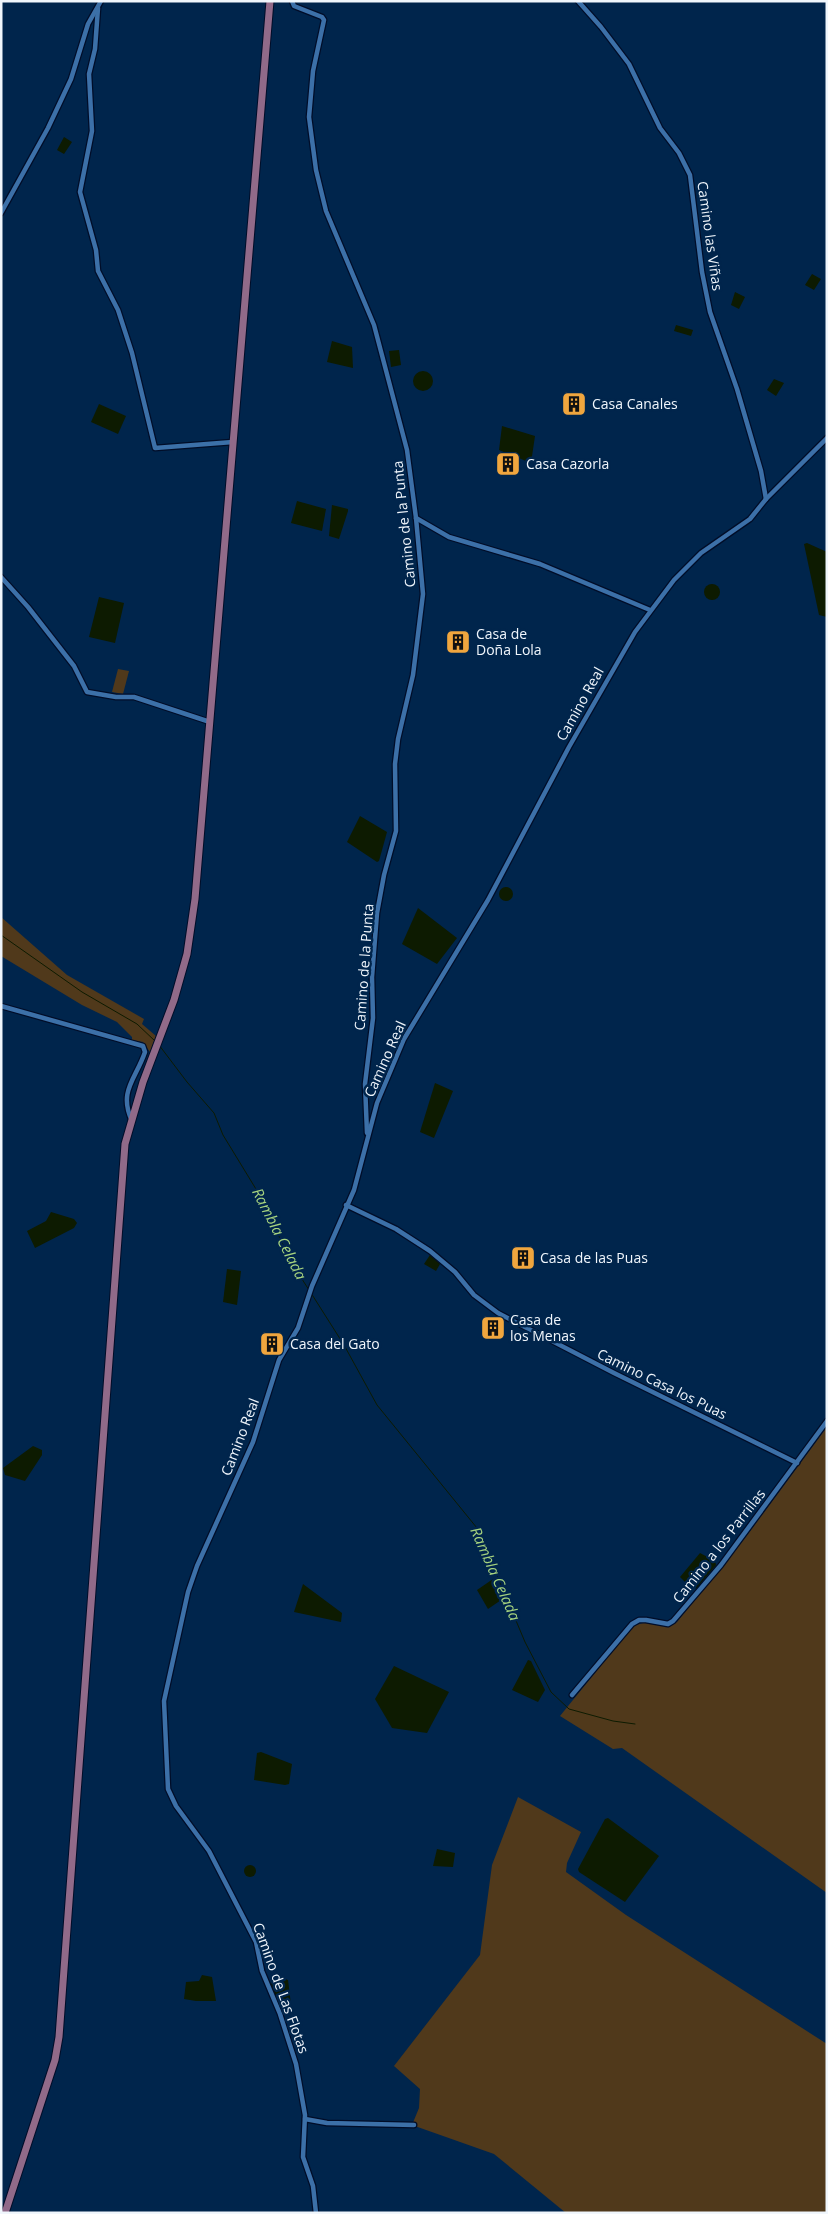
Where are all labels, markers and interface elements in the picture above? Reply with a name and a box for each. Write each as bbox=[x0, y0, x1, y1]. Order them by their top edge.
street label: Camino las Viñas bbox=[693, 180, 728, 292]
building icon: Casa Canales bbox=[561, 391, 587, 417]
place label: Casa Canales bbox=[592, 394, 678, 413]
building icon: Casa Cazorla bbox=[495, 451, 521, 477]
place label: Casa Cazorla bbox=[526, 454, 609, 473]
street label: Camino de la Punta bbox=[387, 460, 420, 588]
place label: Casa de Doña Lola bbox=[476, 624, 542, 659]
building icon: Casa de Doña Lola bbox=[445, 629, 471, 655]
street label: Camino Real bbox=[551, 663, 608, 744]
street label: Camino de la Punta bbox=[350, 903, 377, 1031]
street label: Camino Real bbox=[359, 1018, 410, 1100]
water label: Rambla Celada bbox=[248, 1184, 312, 1283]
building icon: Casa de las Puas bbox=[510, 1245, 536, 1271]
place label: Casa de las Puas bbox=[540, 1248, 648, 1267]
place label: Casa de los Menas bbox=[510, 1310, 576, 1345]
building icon: Casa de los Menas bbox=[480, 1315, 506, 1341]
building icon: Casa del Gato bbox=[259, 1331, 285, 1357]
place label: Casa del Gato bbox=[290, 1334, 380, 1353]
street label: Camino Casa los Puas bbox=[594, 1344, 731, 1423]
street label: Camino Real bbox=[216, 1395, 263, 1478]
street label: Camino a los Parrillas bbox=[668, 1484, 769, 1607]
water label: Rambla Celada bbox=[466, 1524, 526, 1624]
street label: Camino de Las Flotas bbox=[249, 1920, 314, 2056]

